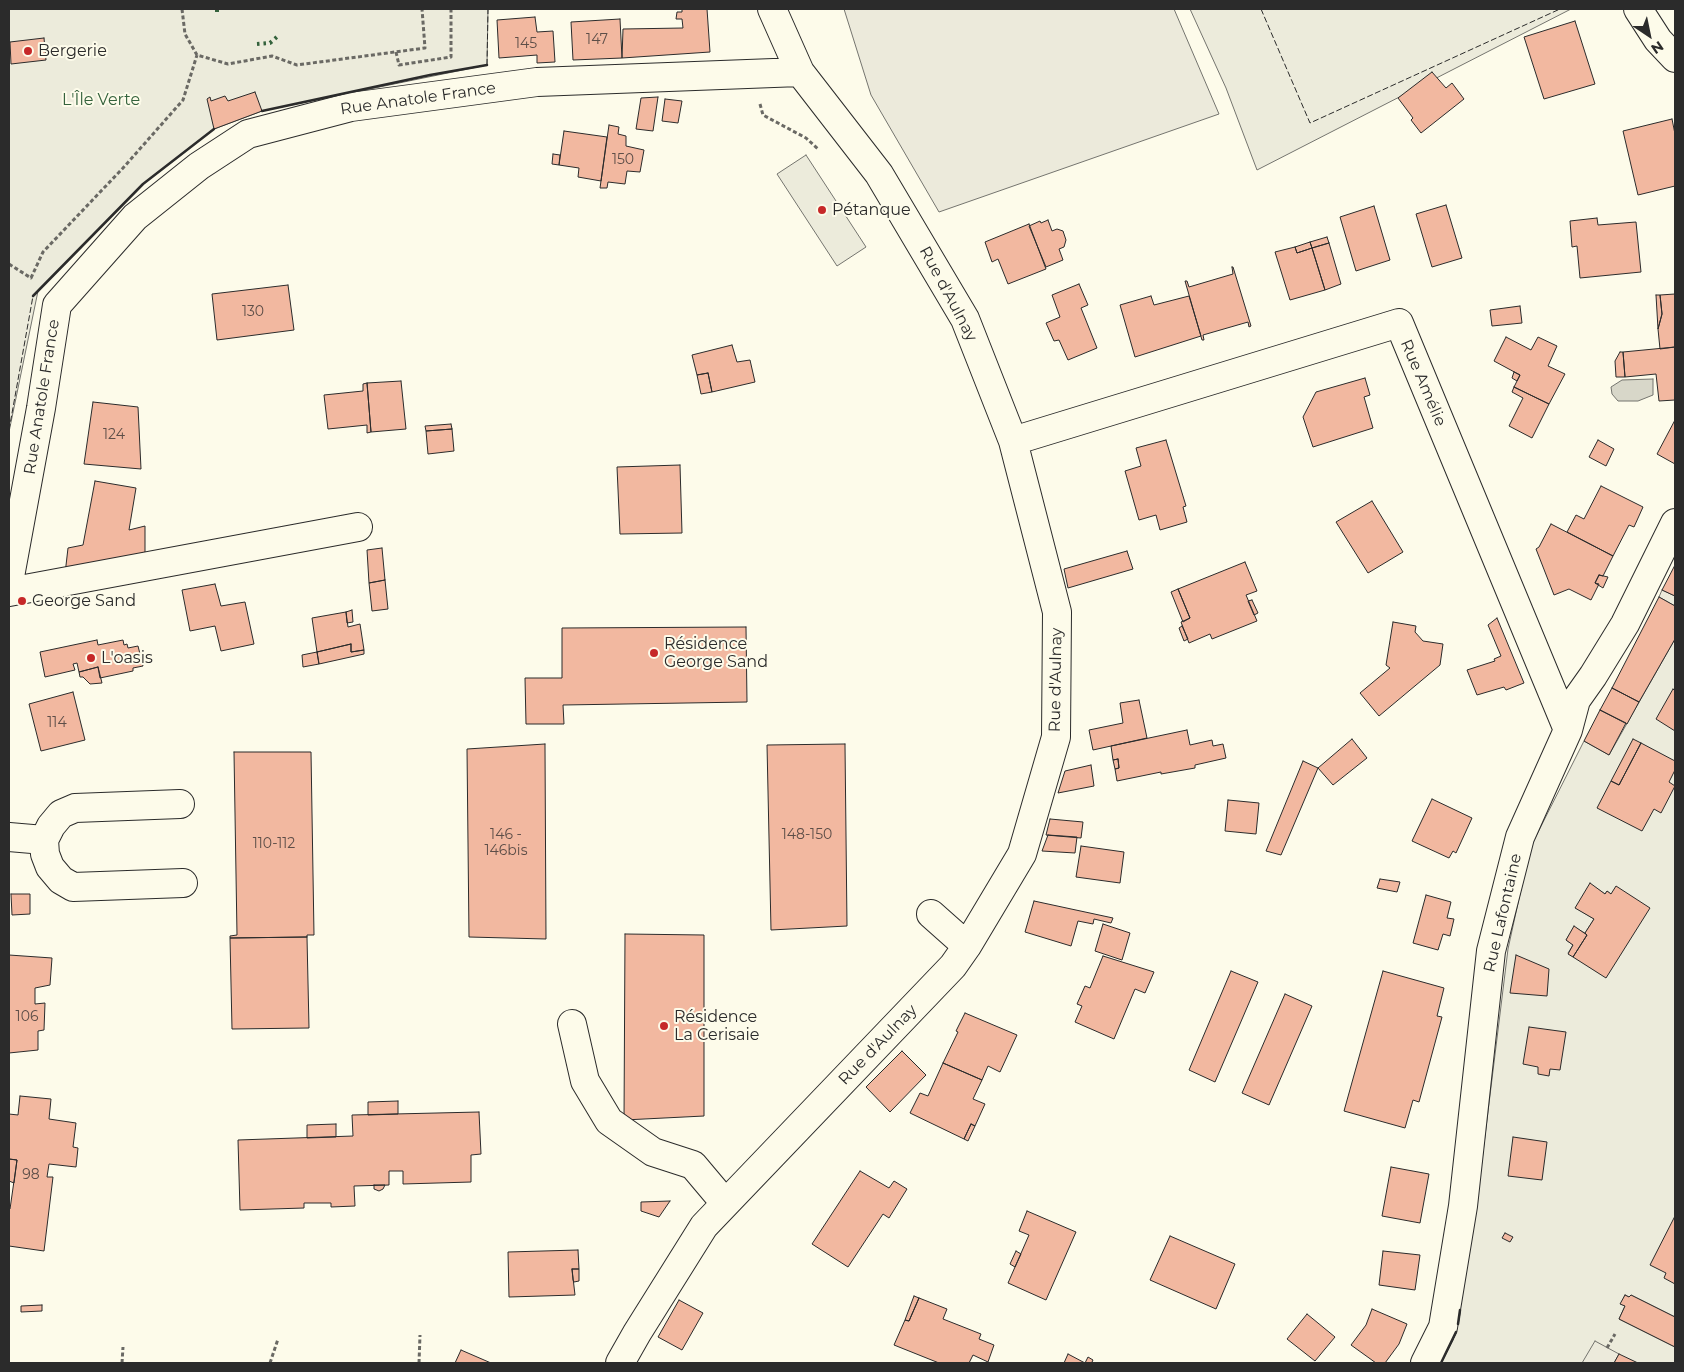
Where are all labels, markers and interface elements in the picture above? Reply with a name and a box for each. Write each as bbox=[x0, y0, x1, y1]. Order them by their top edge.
north arrow bbox=[1624, 10, 1674, 60]
house number: 147 bbox=[586, 32, 608, 48]
house number: 145 bbox=[515, 36, 537, 52]
text: N bbox=[1648, 37, 1667, 58]
place label: Bergerie bbox=[38, 41, 107, 61]
marker: Bergerie bbox=[22, 45, 34, 57]
street label: Rue Anatole France bbox=[339, 79, 497, 119]
park label: L'Île Verte bbox=[62, 90, 140, 110]
house number: 150 bbox=[612, 152, 634, 168]
place label: Pétanque bbox=[832, 200, 911, 220]
marker: Pétanque bbox=[816, 204, 828, 216]
street label: Rue d'Aulnay bbox=[915, 243, 981, 345]
house number: 130 bbox=[242, 304, 264, 320]
street label: Rue Anatole France bbox=[20, 318, 64, 476]
street label: Rue Amélie bbox=[1396, 337, 1450, 429]
house number: 124 bbox=[103, 427, 125, 443]
place label: George Sand bbox=[32, 591, 136, 611]
marker: George Sand bbox=[16, 595, 28, 607]
street label: Rue d'Aulnay bbox=[1045, 628, 1067, 732]
place label: Résidence George Sand bbox=[664, 634, 768, 672]
marker: Résidence George Sand bbox=[648, 647, 660, 659]
place label: L'oasis bbox=[101, 648, 153, 668]
marker: L'oasis bbox=[85, 652, 97, 664]
house number: 114 bbox=[47, 715, 67, 731]
house number: 146 - 146bis bbox=[485, 827, 527, 860]
house number: 148-150 bbox=[782, 827, 832, 843]
house number: 110-112 bbox=[253, 836, 295, 852]
street label: Rue Lafontaine bbox=[1480, 852, 1526, 974]
street label: Rue d'Aulnay bbox=[835, 1001, 921, 1089]
place label: Résidence La Cerisaie bbox=[674, 1007, 760, 1045]
house number: 106 bbox=[16, 1009, 38, 1025]
marker: Résidence La Cerisaie bbox=[658, 1020, 670, 1032]
house number: 98 bbox=[22, 1167, 40, 1183]

